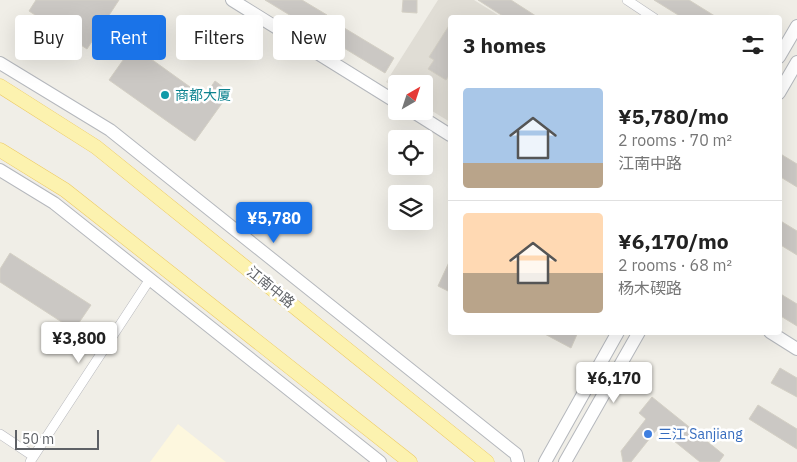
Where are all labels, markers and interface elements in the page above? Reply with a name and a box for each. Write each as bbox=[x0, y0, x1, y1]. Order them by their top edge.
chip: Buy bbox=[15, 15, 82, 60]
chip: Rent bbox=[92, 15, 166, 60]
chip: Filters bbox=[176, 15, 263, 60]
chip: New bbox=[273, 15, 345, 60]
text: 3 homes bbox=[463, 31, 546, 59]
icon: filters bbox=[739, 31, 767, 59]
north arrow bbox=[388, 75, 432, 120]
map controls bbox=[388, 75, 433, 230]
place label: 商都大厦 bbox=[175, 86, 231, 104]
marker: 商都大厦 bbox=[159, 89, 171, 101]
text: ¥5,780/mo bbox=[618, 102, 729, 130]
icon: home bbox=[503, 108, 563, 168]
button: locate bbox=[388, 130, 433, 175]
text: 2 rooms · 70 m² bbox=[618, 130, 732, 150]
text: 江南中路 bbox=[618, 153, 682, 173]
button: layers bbox=[388, 185, 433, 230]
pin: ¥5,780 bbox=[233, 202, 315, 244]
text: ¥5,780 bbox=[247, 208, 301, 228]
text: ¥6,170/mo bbox=[618, 227, 729, 255]
icon: home bbox=[503, 233, 563, 293]
text: 2 rooms · 68 m² bbox=[618, 255, 732, 275]
street label: 江南中路 bbox=[244, 262, 298, 312]
text: 杨木碶路 bbox=[618, 278, 682, 298]
pin: ¥3,800 bbox=[38, 322, 120, 364]
text: ¥3,800 bbox=[52, 328, 106, 348]
pin: ¥6,170 bbox=[573, 362, 655, 404]
text: ¥6,170 bbox=[587, 368, 641, 388]
place label: 三江 Sanjiang bbox=[658, 425, 743, 443]
scale bar bbox=[15, 427, 99, 450]
marker: 三江 Sanjiang bbox=[642, 428, 654, 440]
text: 50 m bbox=[22, 430, 54, 448]

